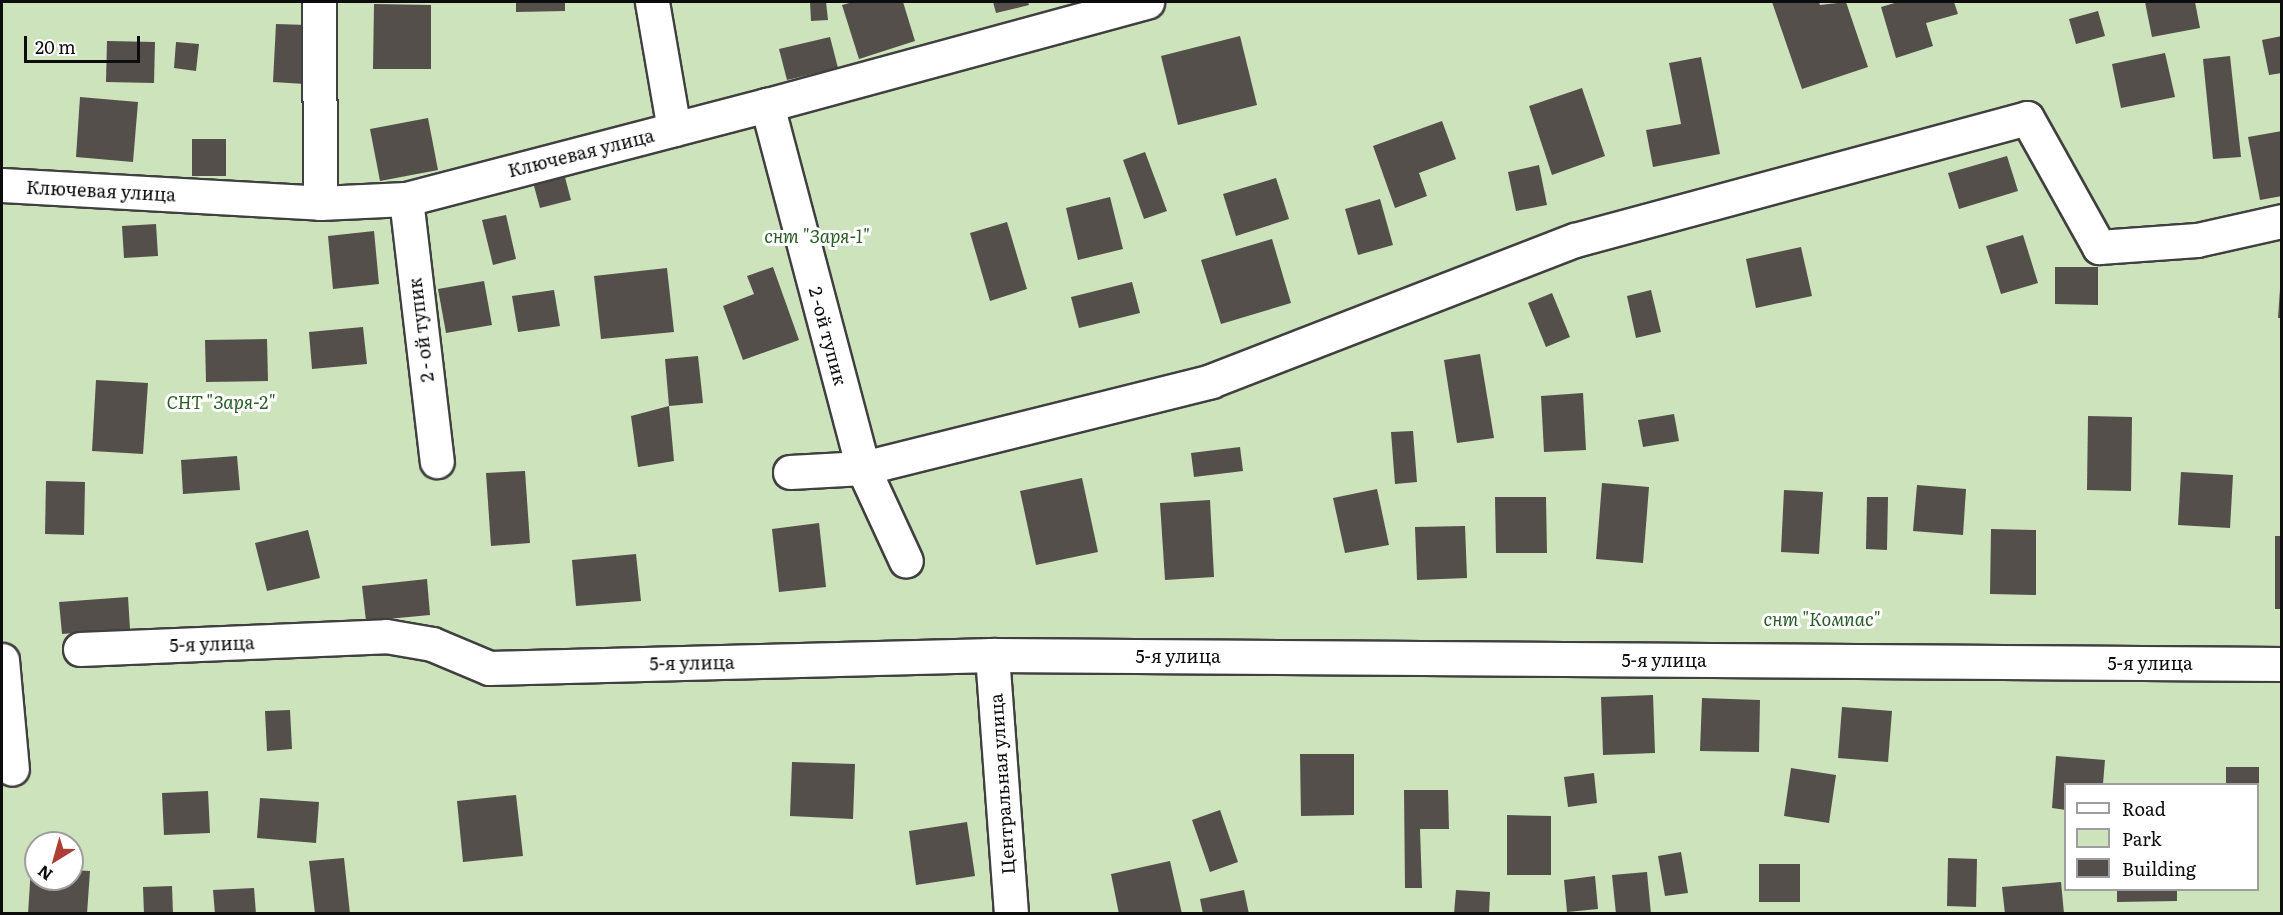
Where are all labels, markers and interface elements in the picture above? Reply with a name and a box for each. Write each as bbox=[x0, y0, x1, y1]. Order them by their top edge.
scale bar bbox=[27, 24, 142, 62]
text: 20 m bbox=[35, 33, 76, 60]
street label: Ключевая улица bbox=[506, 124, 656, 182]
street label: Ключевая улица bbox=[26, 176, 176, 206]
park label: снт "Заря-1" bbox=[764, 225, 870, 247]
street label: 2 - ой тупик bbox=[404, 277, 438, 383]
street label: 2 -ой тупик bbox=[804, 284, 852, 388]
park label: СНТ "Заря-2" bbox=[166, 391, 276, 413]
park label: снт "Компас" bbox=[1764, 608, 1880, 630]
street label: 5-я улица bbox=[169, 632, 255, 656]
street label: 5-я улица bbox=[1135, 645, 1221, 667]
street label: 5-я улица bbox=[1621, 649, 1707, 671]
street label: 5-я улица bbox=[649, 651, 735, 675]
street label: 5-я улица bbox=[2107, 652, 2193, 674]
street label: Центральная улица bbox=[985, 693, 1019, 875]
legend bbox=[2064, 783, 2259, 891]
text: Road bbox=[2122, 795, 2166, 822]
text: Park bbox=[2122, 825, 2161, 852]
north arrow bbox=[24, 831, 84, 891]
text: Building bbox=[2122, 855, 2196, 882]
text: N bbox=[32, 860, 57, 887]

